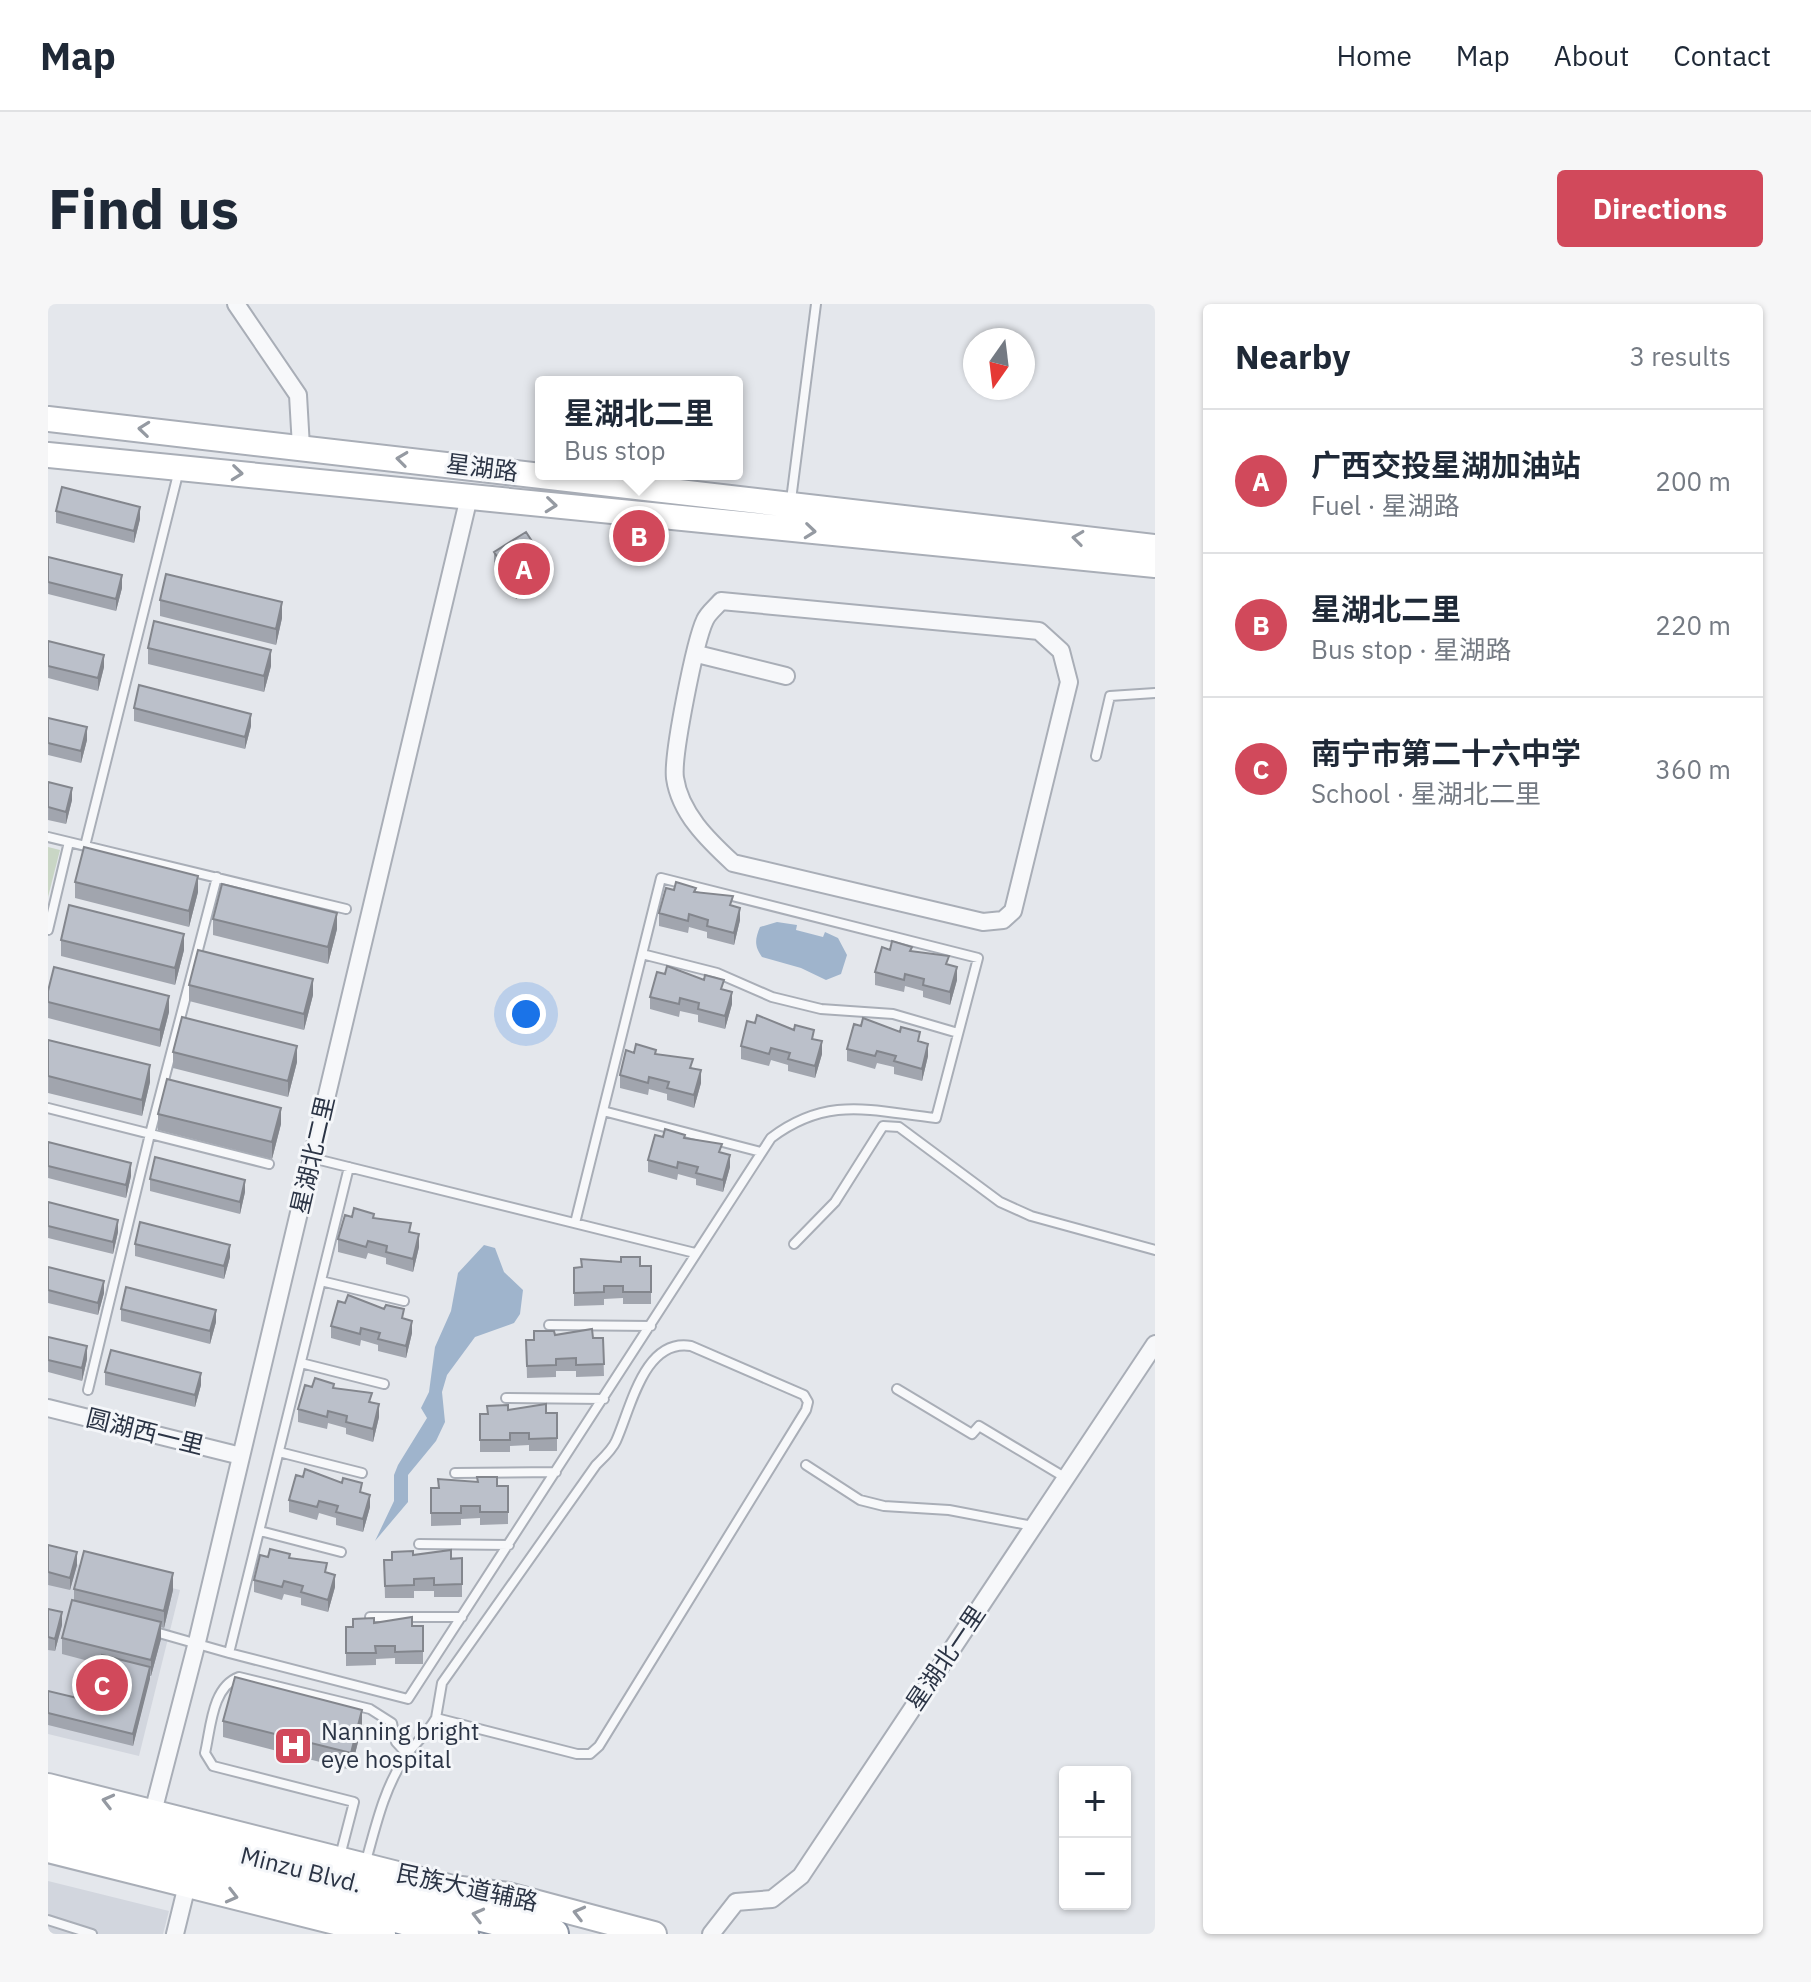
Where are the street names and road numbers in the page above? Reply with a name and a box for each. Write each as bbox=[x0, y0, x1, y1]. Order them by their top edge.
street label: 星湖路 bbox=[444, 447, 520, 487]
street label: 星湖北二里 bbox=[283, 1093, 341, 1217]
street label: 圆湖西一里 bbox=[83, 1401, 207, 1461]
street label: 星湖北一里 bbox=[898, 1599, 992, 1716]
street label: Minzu Blvd. bbox=[237, 1839, 365, 1900]
street label: 民族大道辅路 bbox=[393, 1856, 541, 1918]

